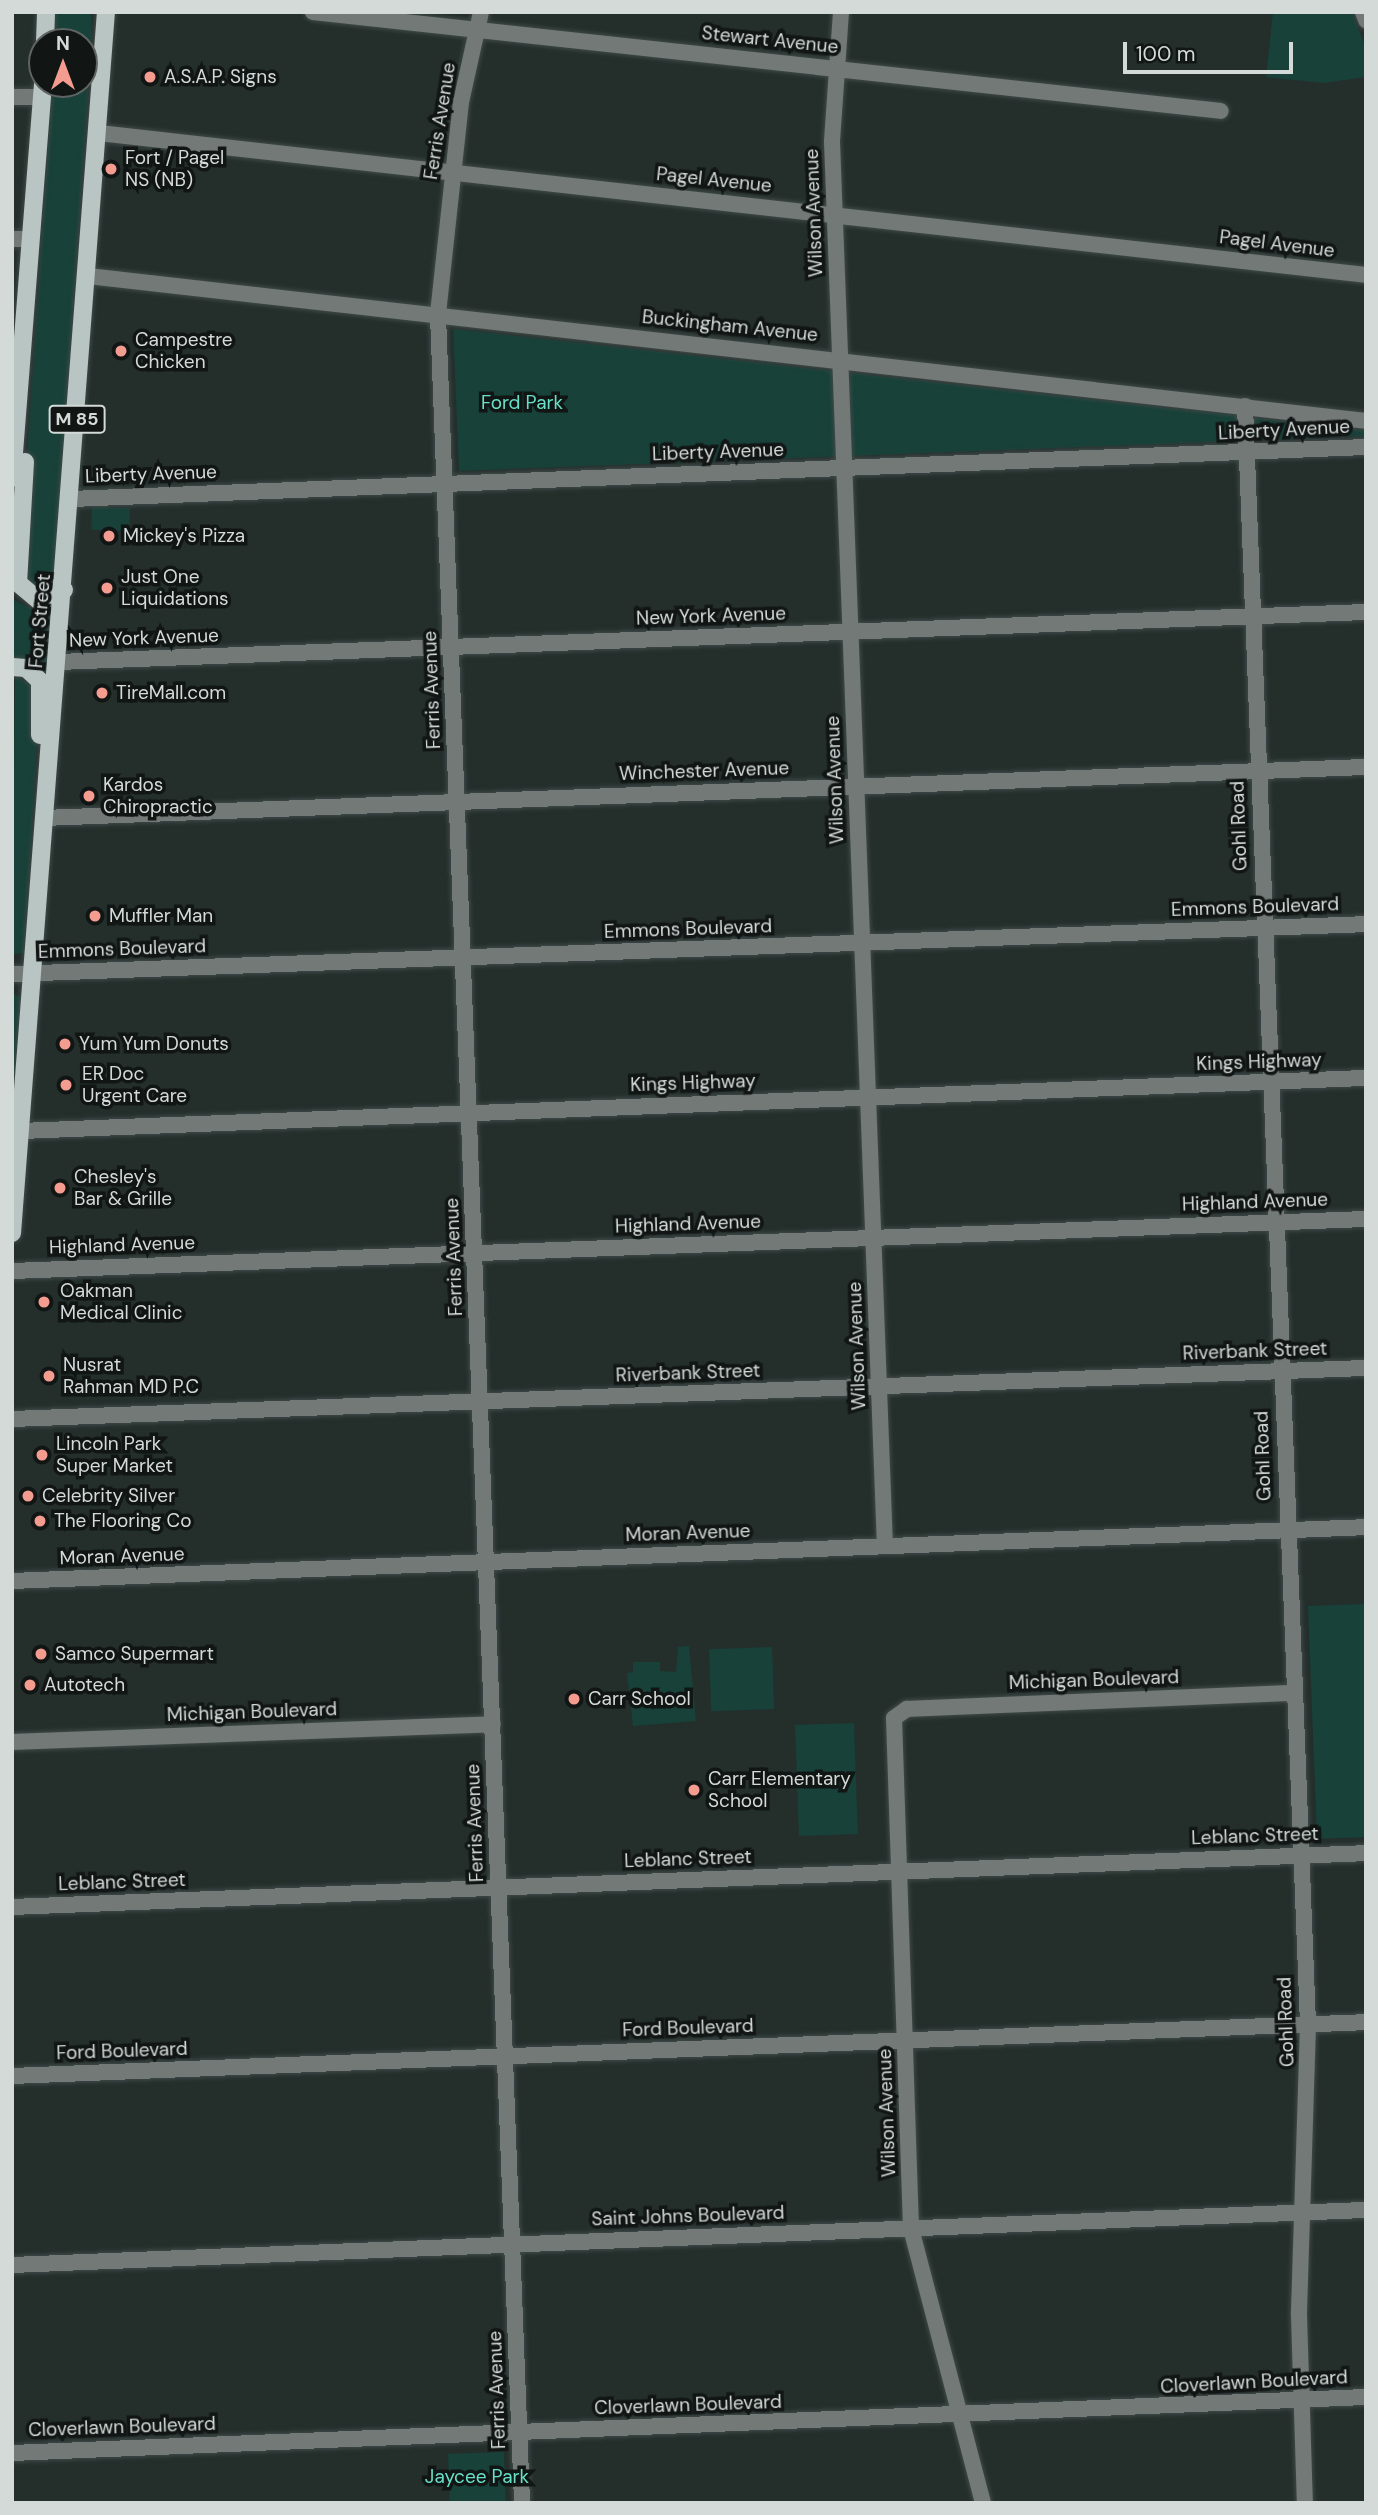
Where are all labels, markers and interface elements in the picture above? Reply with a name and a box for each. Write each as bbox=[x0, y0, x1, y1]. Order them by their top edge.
street label: Stewart Avenue bbox=[701, 21, 839, 59]
north arrow bbox=[28, 28, 98, 98]
scale bar bbox=[1126, 28, 1296, 72]
text: N bbox=[56, 31, 70, 56]
text: 100 m bbox=[1136, 40, 1196, 68]
street label: Ferris Avenue bbox=[419, 61, 461, 181]
place label: A.S.A.P. Signs bbox=[164, 66, 277, 88]
marker: A.S.A.P. Signs bbox=[142, 69, 158, 85]
place label: Fort / Pagel NS (NB) bbox=[125, 147, 224, 191]
street label: Wilson Avenue bbox=[800, 148, 828, 278]
marker: Fort / Pagel NS (NB) bbox=[103, 161, 119, 177]
street label: Pagel Avenue bbox=[655, 163, 773, 197]
street label: Pagel Avenue bbox=[1218, 226, 1336, 262]
street label: Buckingham Avenue bbox=[641, 305, 819, 347]
place label: Campestre Chicken bbox=[135, 329, 233, 373]
marker: Campestre Chicken bbox=[113, 343, 129, 359]
park label: Ford Park bbox=[481, 392, 563, 414]
road number: M 85 bbox=[47, 404, 107, 433]
street label: Liberty Avenue bbox=[1218, 415, 1350, 445]
street label: Liberty Avenue bbox=[652, 438, 784, 466]
street label: Liberty Avenue bbox=[85, 460, 217, 488]
place label: Mickey's Pizza bbox=[123, 525, 245, 547]
marker: Mickey's Pizza bbox=[101, 528, 117, 544]
place label: Just One Liquidations bbox=[121, 566, 229, 610]
street label: Fort Street bbox=[25, 573, 55, 669]
marker: Just One Liquidations bbox=[99, 580, 115, 596]
street label: New York Avenue bbox=[636, 602, 786, 630]
street label: New York Avenue bbox=[69, 624, 219, 652]
street label: Ferris Avenue bbox=[419, 630, 445, 750]
place label: TireMall.com bbox=[116, 682, 226, 704]
marker: TireMall.com bbox=[94, 685, 110, 701]
street label: Wilson Avenue bbox=[821, 715, 849, 845]
street label: Winchester Avenue bbox=[619, 757, 789, 785]
place label: Kardos Chiropractic bbox=[103, 774, 213, 818]
street label: Gohl Road bbox=[1226, 781, 1252, 871]
marker: Kardos Chiropractic bbox=[81, 788, 97, 804]
street label: Emmons Boulevard bbox=[1171, 893, 1339, 921]
place label: Muffler Man bbox=[109, 905, 213, 927]
marker: Muffler Man bbox=[87, 908, 103, 924]
street label: Emmons Boulevard bbox=[604, 915, 772, 943]
street label: Emmons Boulevard bbox=[38, 935, 206, 963]
place label: Yum Yum Donuts bbox=[79, 1033, 229, 1055]
marker: Yum Yum Donuts bbox=[57, 1036, 73, 1052]
street label: Kings Highway bbox=[1196, 1048, 1322, 1076]
place label: ER Doc Urgent Care bbox=[82, 1063, 187, 1107]
street label: Kings Highway bbox=[630, 1069, 756, 1097]
marker: ER Doc Urgent Care bbox=[56, 1075, 76, 1095]
place label: Chesley's Bar & Grille bbox=[74, 1166, 172, 1210]
marker: Chesley's Bar & Grille bbox=[52, 1180, 68, 1196]
street label: Highland Avenue bbox=[1182, 1188, 1328, 1216]
street label: Ferris Avenue bbox=[441, 1197, 467, 1317]
street label: Highland Avenue bbox=[615, 1210, 761, 1238]
street label: Highland Avenue bbox=[49, 1231, 195, 1259]
place label: Oakman Medical Clinic bbox=[60, 1280, 182, 1324]
street label: Wilson Avenue bbox=[843, 1281, 871, 1411]
marker: Oakman Medical Clinic bbox=[34, 1292, 54, 1312]
street label: Riverbank Street bbox=[1182, 1337, 1328, 1365]
place label: Nusrat Rahman MD P.C bbox=[63, 1354, 199, 1398]
street label: Riverbank Street bbox=[615, 1359, 761, 1387]
marker: Nusrat Rahman MD P.C bbox=[41, 1368, 57, 1384]
street label: Gohl Road bbox=[1250, 1411, 1276, 1501]
place label: Lincoln Park Super Market bbox=[56, 1433, 173, 1477]
marker: Lincoln Park Super Market bbox=[34, 1447, 50, 1463]
place label: Celebrity Silver bbox=[42, 1485, 175, 1507]
marker: Celebrity Silver bbox=[20, 1488, 36, 1504]
place label: The Flooring Co bbox=[54, 1510, 191, 1532]
marker: The Flooring Co bbox=[32, 1513, 48, 1529]
street label: Moran Avenue bbox=[625, 1519, 751, 1547]
street label: Moran Avenue bbox=[59, 1542, 185, 1570]
place label: Samco Supermart bbox=[55, 1643, 214, 1665]
marker: Samco Supermart bbox=[33, 1646, 49, 1662]
street label: Michigan Boulevard bbox=[1008, 1666, 1180, 1694]
place label: Autotech bbox=[44, 1674, 125, 1696]
marker: Autotech bbox=[22, 1677, 38, 1693]
place label: Carr School bbox=[588, 1688, 691, 1710]
marker: Carr School bbox=[566, 1691, 582, 1707]
street label: Michigan Boulevard bbox=[166, 1698, 338, 1726]
street label: Ferris Avenue bbox=[462, 1763, 488, 1883]
place label: Carr Elementary School bbox=[708, 1768, 851, 1812]
marker: Carr Elementary School bbox=[686, 1782, 702, 1798]
street label: Leblanc Street bbox=[1191, 1822, 1319, 1850]
street label: Leblanc Street bbox=[624, 1845, 752, 1873]
street label: Leblanc Street bbox=[58, 1868, 186, 1896]
street label: Gohl Road bbox=[1273, 1977, 1299, 2067]
street label: Ford Boulevard bbox=[622, 2014, 754, 2042]
street label: Ford Boulevard bbox=[56, 2037, 188, 2065]
street label: Wilson Avenue bbox=[873, 2048, 901, 2178]
street label: Saint Johns Boulevard bbox=[591, 2201, 785, 2231]
street label: Ferris Avenue bbox=[484, 2330, 510, 2450]
street label: Cloverlawn Boulevard bbox=[1160, 2366, 1348, 2398]
street label: Cloverlawn Boulevard bbox=[594, 2390, 782, 2420]
street label: Cloverlawn Boulevard bbox=[28, 2412, 216, 2442]
park label: Jaycee Park bbox=[425, 2466, 529, 2488]

